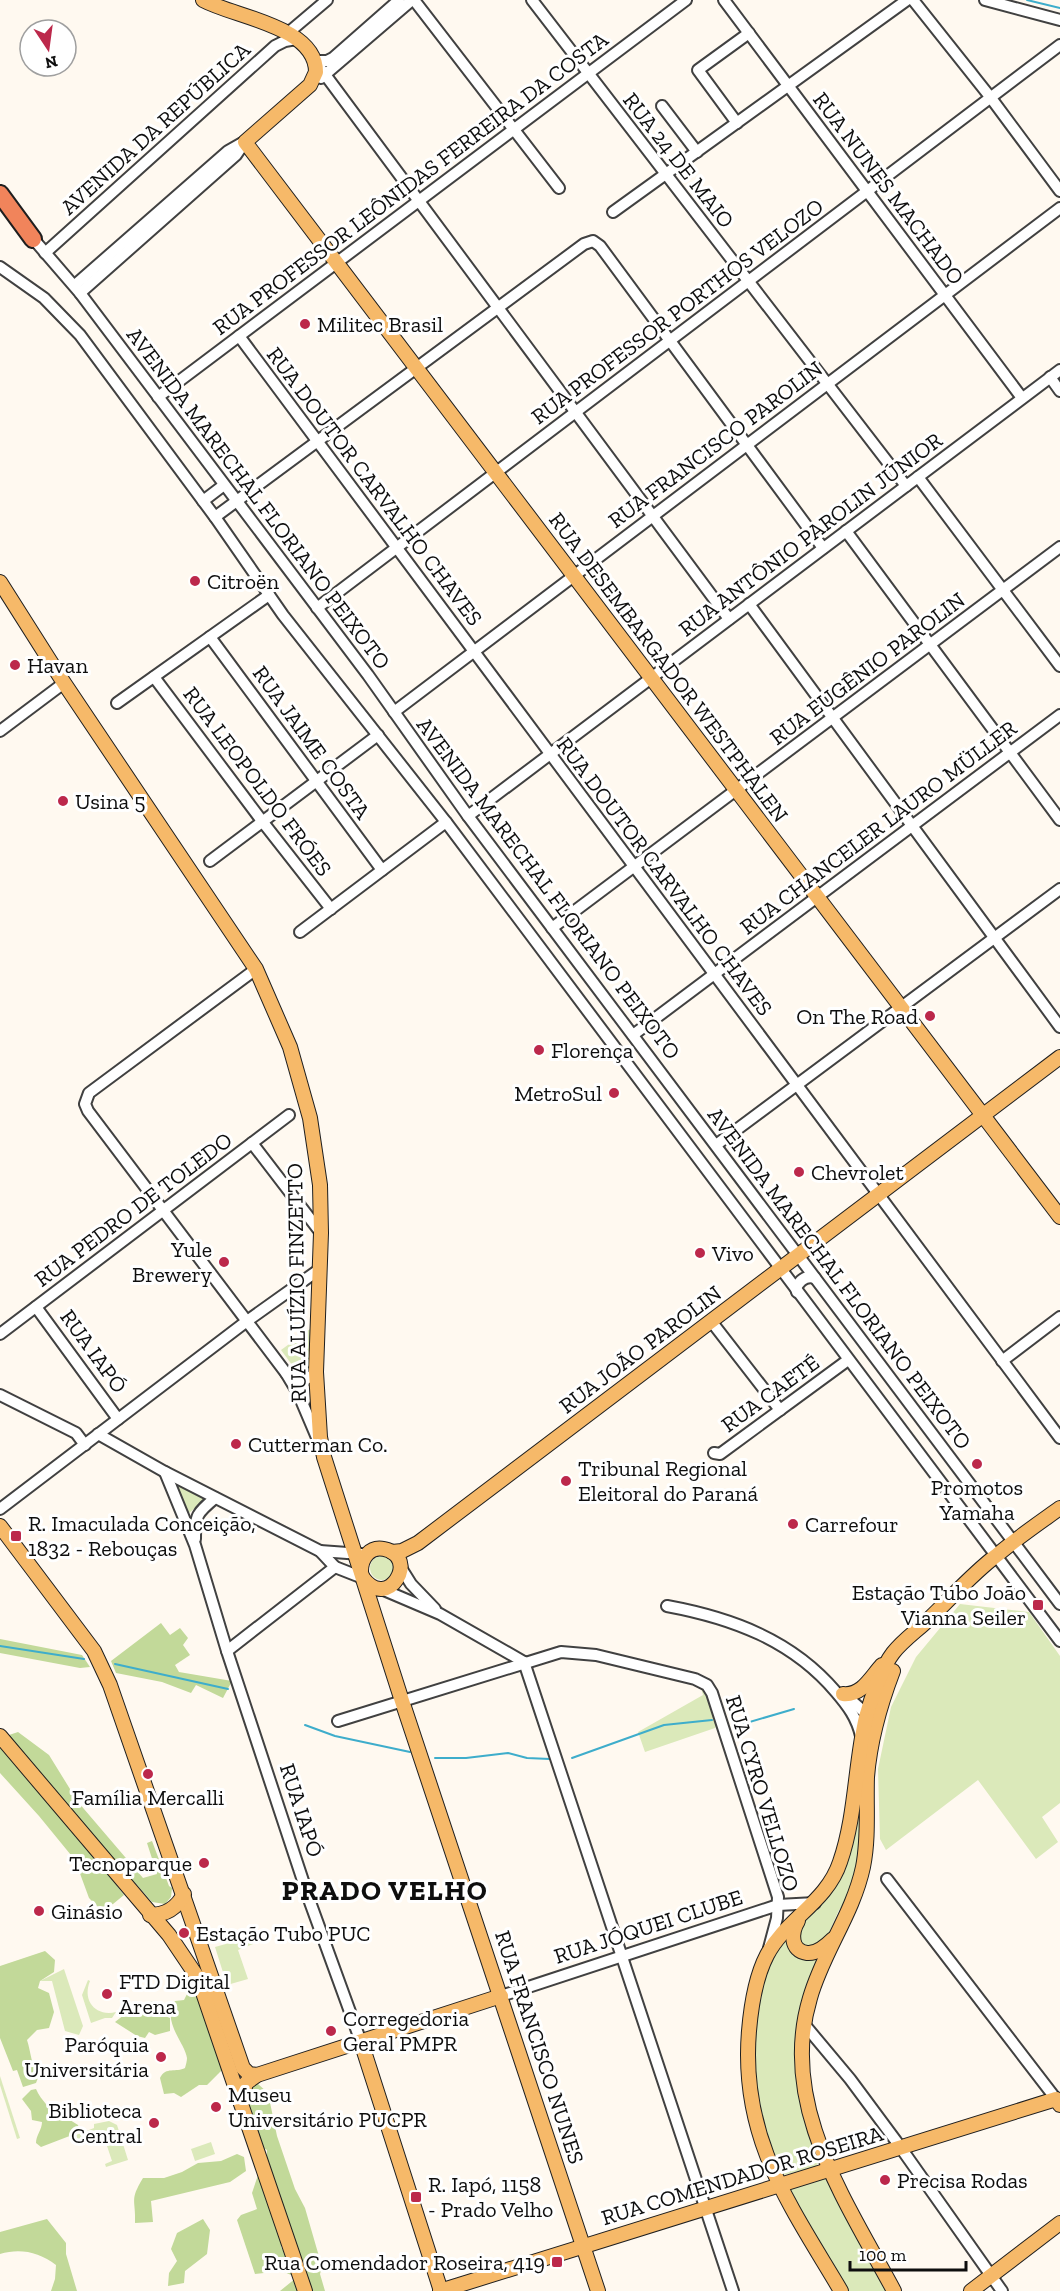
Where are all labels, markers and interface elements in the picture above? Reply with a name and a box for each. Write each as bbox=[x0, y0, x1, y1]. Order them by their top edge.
north arrow bbox=[18, 18, 78, 78]
street label: RUA PROFESSOR LEÔNIDAS FERREIRA DA COSTA bbox=[207, 25, 614, 341]
street label: AVENIDA DA REPÚBLICA bbox=[55, 36, 256, 221]
text: N bbox=[43, 52, 59, 73]
street label: RUA 24 DE MAIO bbox=[617, 87, 740, 233]
street label: RUA NUNES MACHADO bbox=[807, 87, 970, 290]
street label: RUA PROFESSOR PORTHOS VELOZO bbox=[526, 193, 829, 430]
place label: Militec Brasil bbox=[317, 311, 443, 338]
marker: Militec Brasil bbox=[298, 317, 312, 331]
street label: AVENIDA MARECHAL FLORIANO PEIXOTO bbox=[121, 322, 396, 675]
street label: RUA DOUTOR CARVALHO CHAVES bbox=[261, 342, 488, 631]
street label: RUA FRANCISCO PAROLIN bbox=[603, 355, 828, 534]
street label: RUA ANTÔNIO PAROLIN JÚNIOR bbox=[673, 426, 948, 642]
street label: RUA DESEMBARGADOR WESTPHALEN bbox=[543, 507, 794, 828]
place label: Citroën bbox=[207, 568, 279, 595]
marker: Citroën bbox=[188, 574, 202, 588]
street label: RUA EUGÊNIO PAROLIN bbox=[764, 586, 970, 751]
place label: Havan bbox=[27, 652, 88, 679]
marker: Havan bbox=[8, 658, 22, 672]
street label: RUA JAIME COSTA bbox=[247, 660, 377, 825]
street label: RUA LEOPOLDO FRÓES bbox=[178, 681, 338, 881]
street label: AVENIDA MARECHAL FLORIANO PEIXOTO bbox=[411, 712, 686, 1065]
street label: RUA CHANCELER LAURO MÜLLER bbox=[735, 714, 1022, 940]
street label: RUA DOUTOR CARVALHO CHAVES bbox=[551, 732, 778, 1021]
place label: Usina 5 bbox=[75, 788, 145, 815]
marker: Usina 5 bbox=[56, 794, 70, 808]
place label: On The Road bbox=[796, 1003, 918, 1030]
marker: On The Road bbox=[923, 1009, 937, 1023]
place label: Florença bbox=[551, 1037, 634, 1064]
marker: Florença bbox=[532, 1043, 546, 1057]
place label: MetroSul bbox=[514, 1080, 602, 1107]
marker: MetroSul bbox=[607, 1086, 621, 1100]
street label: AVENIDA MARECHAL FLORIANO PEIXOTO bbox=[702, 1102, 977, 1455]
street label: RUA PEDRO DE TOLEDO bbox=[29, 1126, 237, 1292]
place label: Chevrolet bbox=[811, 1159, 904, 1186]
street label: RUA ALUÍZIO FINZETTO bbox=[281, 1163, 312, 1403]
marker: Chevrolet bbox=[792, 1165, 806, 1179]
place label: Yule Brewery bbox=[132, 1236, 213, 1288]
place label: Vivo bbox=[711, 1240, 754, 1267]
marker: Vivo bbox=[693, 1246, 707, 1260]
marker: Yule Brewery bbox=[217, 1255, 231, 1269]
street label: RUA JOÃO PAROLIN bbox=[554, 1280, 727, 1419]
street label: RUA IAPÓ bbox=[54, 1304, 133, 1398]
street label: RUA CAETÉ bbox=[716, 1349, 825, 1438]
place label: Cutterman Co. bbox=[248, 1431, 388, 1458]
marker: Cutterman Co. bbox=[229, 1437, 243, 1451]
place label: Tribunal Regional Eleitoral do Paraná bbox=[578, 1455, 758, 1507]
marker: Promotos Yamaha bbox=[970, 1457, 984, 1471]
marker: Tribunal Regional Eleitoral do Paraná bbox=[559, 1474, 573, 1488]
place label: Promotos Yamaha bbox=[931, 1474, 1023, 1526]
place label: R. Imaculada Conceição, 1832 - Rebouças bbox=[28, 1510, 256, 1562]
place label: Carrefour bbox=[805, 1511, 898, 1538]
marker: Carrefour bbox=[786, 1517, 800, 1531]
marker: R. Imaculada Conceição, 1832 - Rebouças bbox=[9, 1529, 23, 1543]
place label: Estação Tubo João Vianna Seiler bbox=[852, 1579, 1026, 1631]
marker: Estação Tubo João Vianna Seiler bbox=[1031, 1598, 1045, 1612]
street label: RUA CYRO VELLOZO bbox=[720, 1692, 805, 1895]
street label: RUA IAPÓ bbox=[274, 1760, 329, 1860]
marker: Família Mercalli bbox=[141, 1767, 155, 1781]
place label: Família Mercalli bbox=[72, 1784, 224, 1811]
place label: Tecnoparque bbox=[69, 1850, 192, 1877]
marker: Tecnoparque bbox=[197, 1856, 211, 1870]
district label: PRADO VELHO bbox=[282, 1874, 488, 1907]
street label: RUA JÓQUEI CLUBE bbox=[550, 1883, 746, 1970]
place label: Ginásio bbox=[51, 1898, 123, 1925]
marker: Ginásio bbox=[32, 1904, 46, 1918]
place label: Estação Tubo PUC bbox=[196, 1920, 371, 1947]
marker: Estação Tubo PUC bbox=[177, 1926, 191, 1940]
street label: RUA FRANCISCO NUNES bbox=[489, 1927, 590, 2167]
place label: FTD Digital Arena bbox=[119, 1968, 230, 2020]
marker: FTD Digital Arena bbox=[100, 1987, 114, 2001]
place label: Corregedoria Geral PMPR bbox=[343, 2005, 469, 2057]
marker: Corregedoria Geral PMPR bbox=[324, 2024, 338, 2038]
place label: Paróquia Universitária bbox=[24, 2031, 149, 2083]
marker: Paróquia Universitária bbox=[154, 2050, 168, 2064]
place label: Museu Universitário PUCPR bbox=[228, 2081, 427, 2133]
place label: Biblioteca Central bbox=[48, 2097, 142, 2149]
marker: Museu Universitário PUCPR bbox=[209, 2100, 223, 2114]
marker: Biblioteca Central bbox=[147, 2116, 161, 2130]
street label: RUA COMENDADOR ROSEIRA bbox=[598, 2119, 887, 2231]
place label: Precisa Rodas bbox=[897, 2167, 1028, 2194]
place label: R. Iapó, 1158 - Prado Velho bbox=[428, 2171, 553, 2223]
marker: Precisa Rodas bbox=[878, 2173, 892, 2187]
marker: R. Iapó, 1158 - Prado Velho bbox=[409, 2190, 423, 2204]
scale bar bbox=[850, 2234, 966, 2272]
text: 100 m bbox=[859, 2244, 907, 2266]
place label: Rua Comendador Roseira, 419 bbox=[264, 2249, 545, 2276]
marker: Rua Comendador Roseira, 419 bbox=[550, 2255, 564, 2269]

